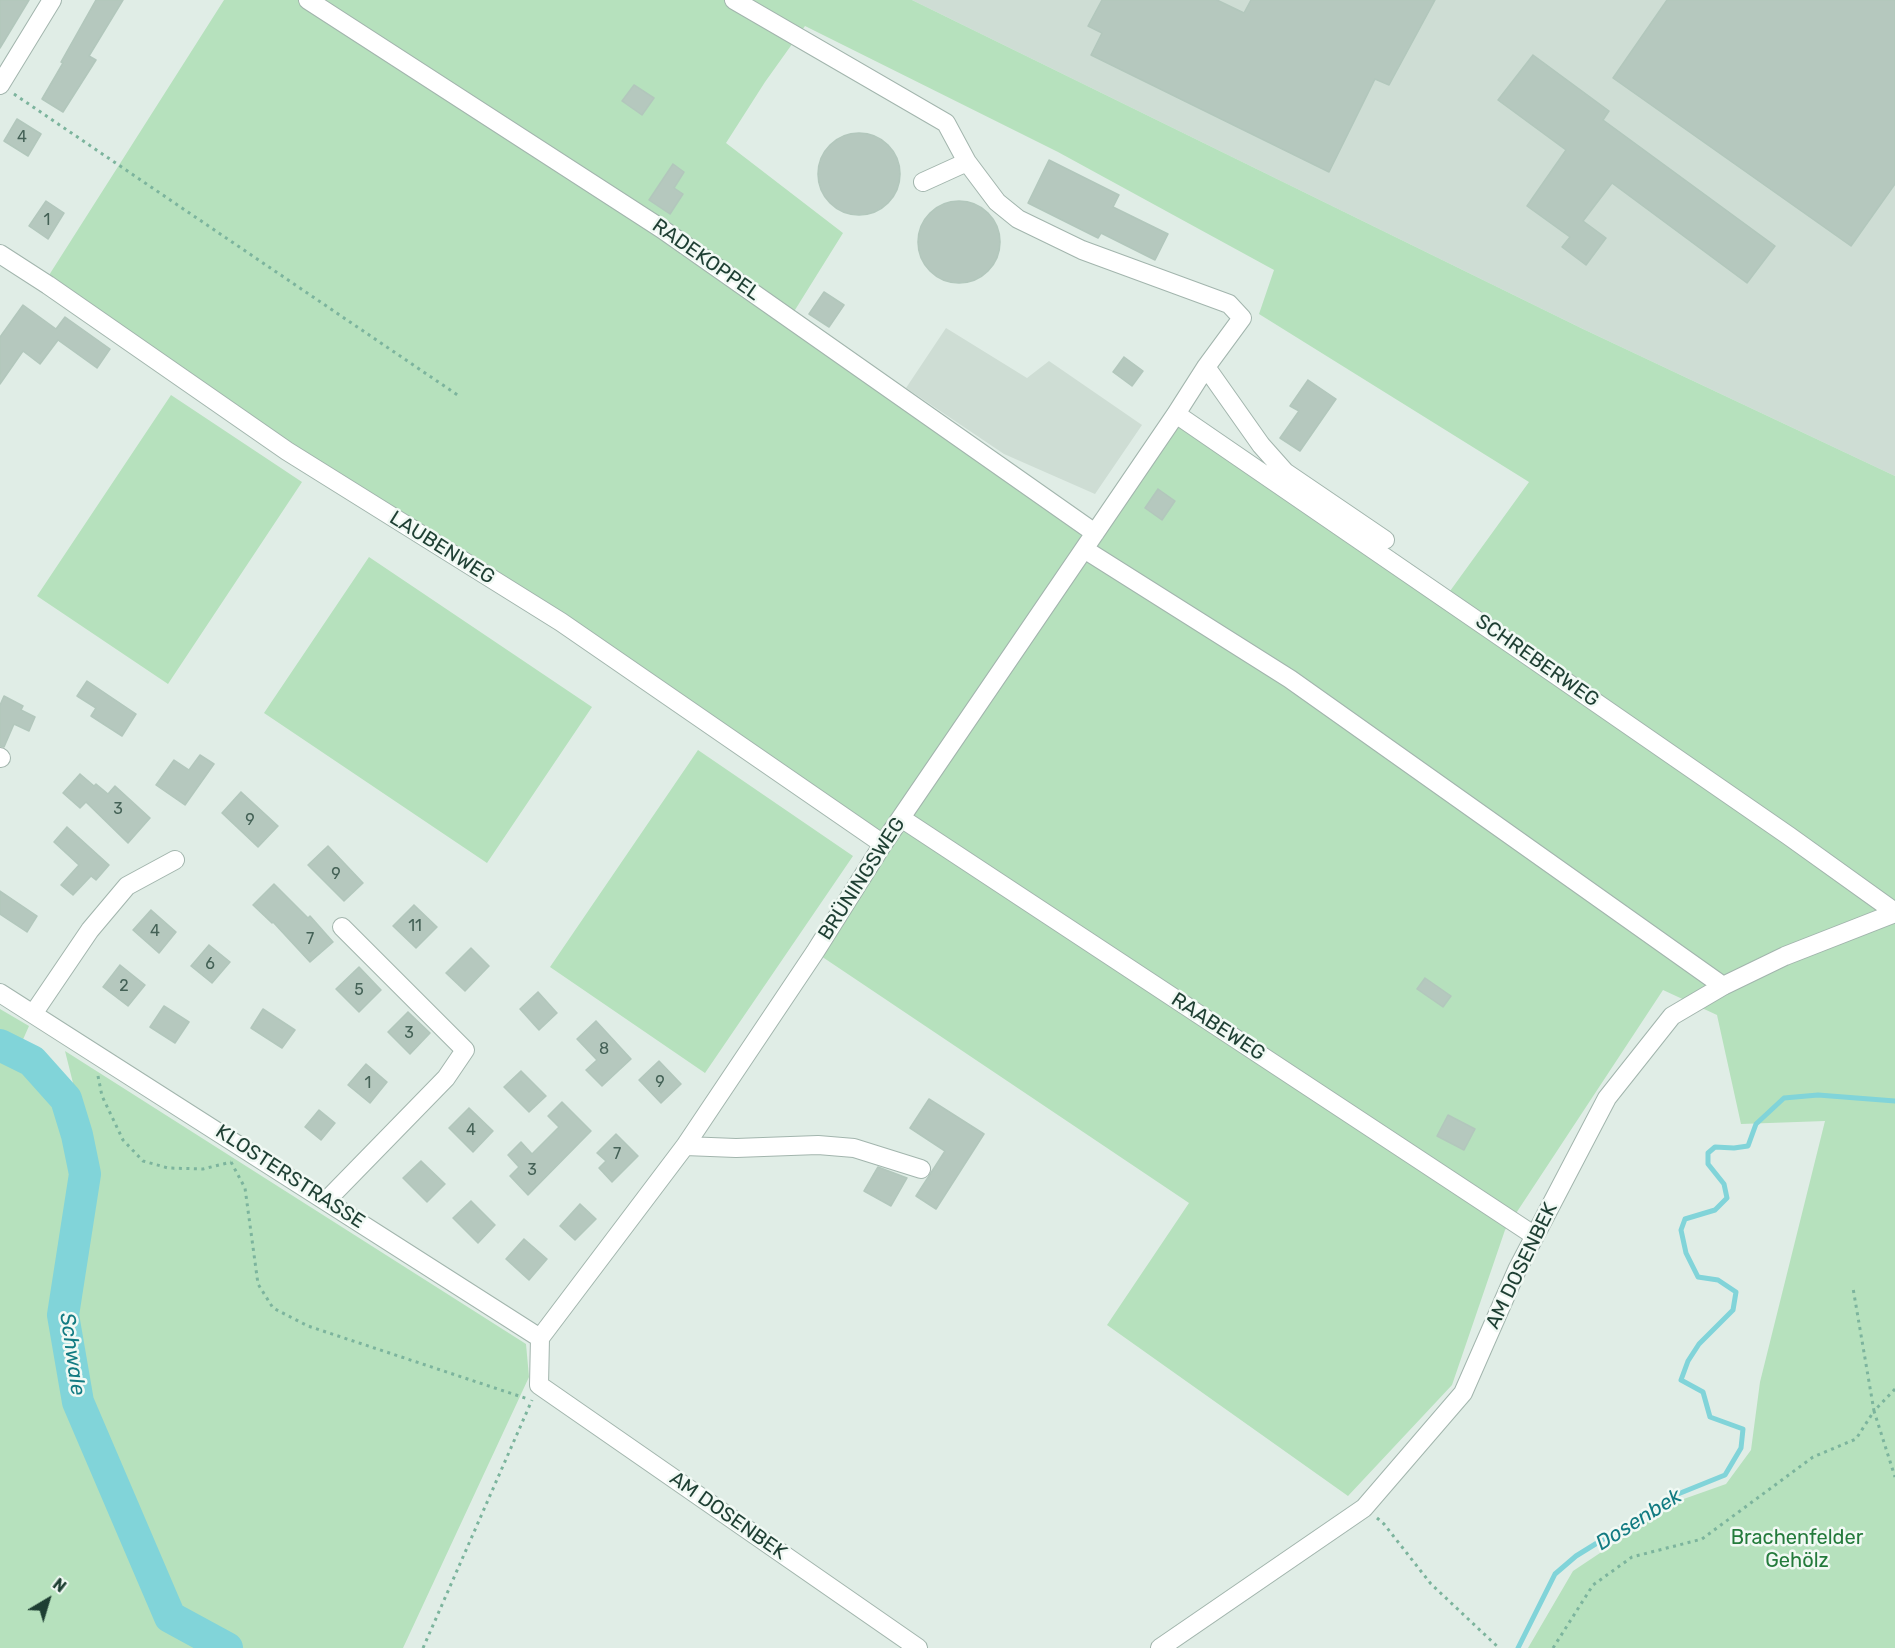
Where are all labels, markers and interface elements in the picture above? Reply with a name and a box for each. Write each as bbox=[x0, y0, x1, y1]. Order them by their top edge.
house number: 4 bbox=[17, 127, 27, 147]
house number: 1 bbox=[44, 210, 50, 230]
street label: RADEKOPPEL bbox=[647, 214, 765, 306]
street label: LAUBENWEG bbox=[385, 506, 499, 590]
street label: SCHREBERWEG bbox=[1471, 610, 1603, 712]
house number: 3 bbox=[113, 799, 123, 819]
house number: 9 bbox=[245, 810, 255, 830]
street label: BRÜNINGSWEG bbox=[813, 813, 911, 945]
house number: 9 bbox=[331, 864, 341, 884]
house number: 11 bbox=[408, 916, 422, 936]
house number: 4 bbox=[150, 921, 160, 941]
house number: 7 bbox=[306, 929, 314, 949]
house number: 6 bbox=[205, 954, 215, 974]
house number: 2 bbox=[119, 976, 129, 996]
house number: 5 bbox=[354, 980, 364, 1000]
street label: RAABEWEG bbox=[1167, 988, 1269, 1066]
house number: 3 bbox=[404, 1023, 414, 1043]
house number: 8 bbox=[599, 1039, 609, 1059]
house number: 9 bbox=[655, 1072, 665, 1092]
house number: 1 bbox=[365, 1073, 371, 1093]
street label: KLOSTERSTRASSE bbox=[211, 1120, 369, 1234]
house number: 4 bbox=[466, 1120, 476, 1140]
house number: 7 bbox=[613, 1144, 621, 1164]
house number: 3 bbox=[527, 1160, 537, 1180]
street label: AM DOSENBEK bbox=[1481, 1199, 1563, 1333]
water label: Schwale bbox=[54, 1311, 90, 1397]
street label: AM DOSENBEK bbox=[665, 1467, 791, 1565]
water label: Dosenbek bbox=[1591, 1484, 1687, 1556]
park label: Brachenfelder Gehölz bbox=[1731, 1526, 1863, 1573]
north arrow bbox=[18, 1570, 78, 1630]
text: N bbox=[49, 1574, 70, 1596]

